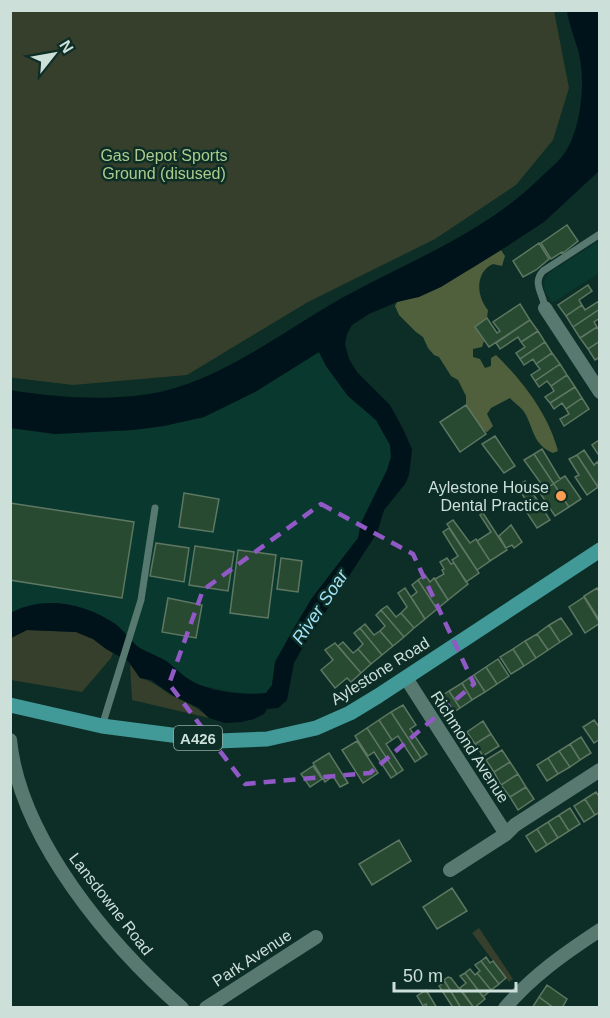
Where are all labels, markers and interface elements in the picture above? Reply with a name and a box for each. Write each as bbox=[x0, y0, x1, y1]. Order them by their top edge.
north arrow bbox=[24, 24, 84, 84]
text: N bbox=[56, 37, 77, 56]
park label: Gas Depot Sports Ground (disused) bbox=[100, 147, 228, 182]
place label: Aylestone House Dental Practice bbox=[428, 479, 549, 514]
marker: Aylestone House Dental Practice bbox=[554, 489, 568, 503]
water label: River Soar bbox=[288, 565, 353, 648]
street label: Aylestone Road bbox=[328, 634, 432, 708]
street label: Richmond Avenue bbox=[428, 688, 512, 806]
road number: A426 bbox=[174, 726, 222, 750]
street label: Lansdowne Road bbox=[66, 850, 156, 958]
street label: Park Avenue bbox=[209, 926, 295, 990]
scale bar bbox=[394, 955, 516, 993]
text: 50 m bbox=[403, 966, 443, 986]

